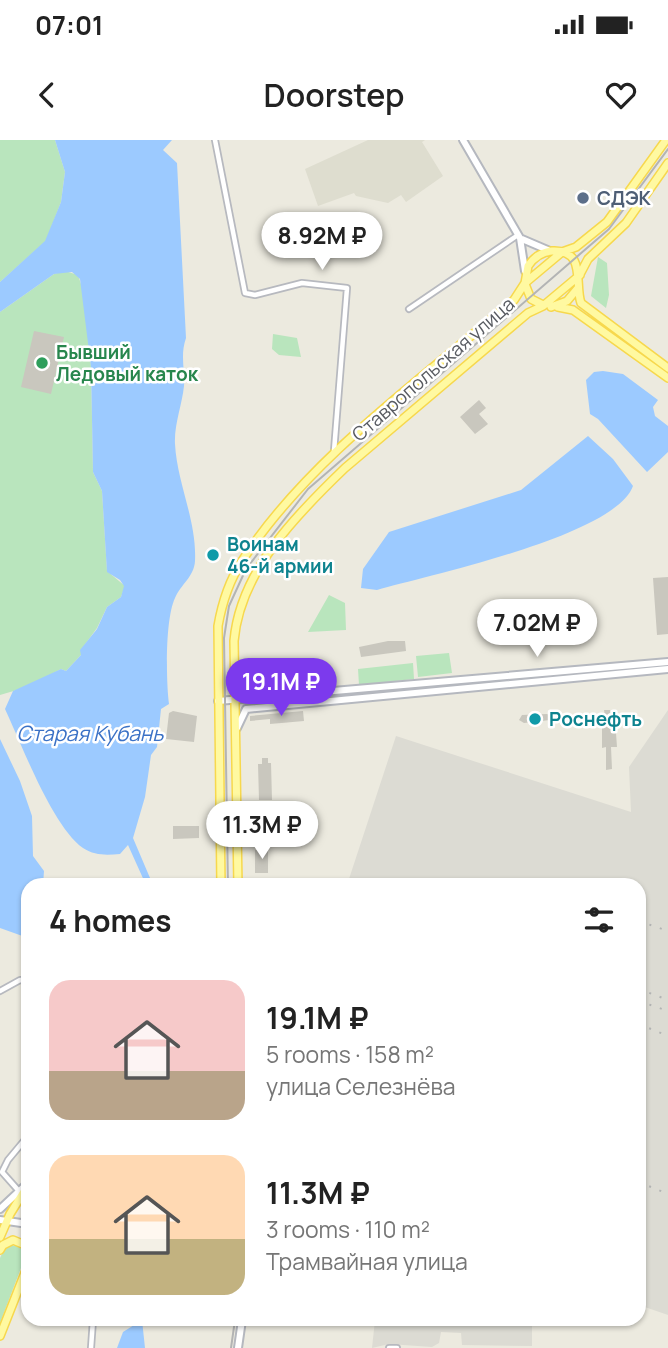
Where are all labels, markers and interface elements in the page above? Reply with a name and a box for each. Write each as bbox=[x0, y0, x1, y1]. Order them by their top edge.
text: 07:01 bbox=[35, 7, 103, 43]
text: Doorstep bbox=[264, 73, 404, 117]
icon: back bbox=[28, 76, 66, 114]
icon: heart bbox=[602, 76, 640, 114]
place label: СДЭК bbox=[597, 185, 652, 211]
marker: СДЭК bbox=[575, 190, 591, 206]
pin: 8.92M ₽ bbox=[257, 212, 387, 272]
text: 8.92M ₽ bbox=[277, 219, 367, 251]
street label: Ставропольская улица bbox=[346, 291, 520, 447]
place label: Бывший Ледовый каток bbox=[56, 339, 199, 387]
marker: Бывший Ледовый каток bbox=[34, 355, 50, 371]
place label: Воинам 46-й армии bbox=[227, 531, 333, 579]
marker: Воинам 46-й армии bbox=[205, 547, 221, 563]
pin: 7.02M ₽ bbox=[472, 600, 602, 659]
text: 7.02M ₽ bbox=[493, 606, 581, 638]
pin: 19.1M ₽ bbox=[216, 658, 346, 718]
text: 19.1M ₽ bbox=[242, 665, 320, 697]
place label: Роснефть bbox=[549, 706, 642, 732]
marker: Роснефть bbox=[527, 711, 543, 727]
water label: Старая Кубань bbox=[17, 719, 164, 747]
pin: 11.3M ₽ bbox=[197, 802, 327, 861]
text: 11.3M ₽ bbox=[222, 808, 302, 840]
text: 4 homes bbox=[49, 900, 172, 941]
icon: filters bbox=[580, 901, 618, 939]
text: 19.1M ₽ bbox=[266, 997, 368, 1038]
icon: home bbox=[105, 1008, 189, 1092]
text: 5 rooms · 158 m² bbox=[266, 1038, 434, 1070]
text: улица Селезнёва bbox=[266, 1070, 455, 1102]
text: 11.3M ₽ bbox=[266, 1172, 370, 1213]
icon: home bbox=[105, 1183, 189, 1267]
text: 3 rooms · 110 m² bbox=[266, 1213, 430, 1245]
text: Трамвайная улица bbox=[266, 1245, 468, 1277]

